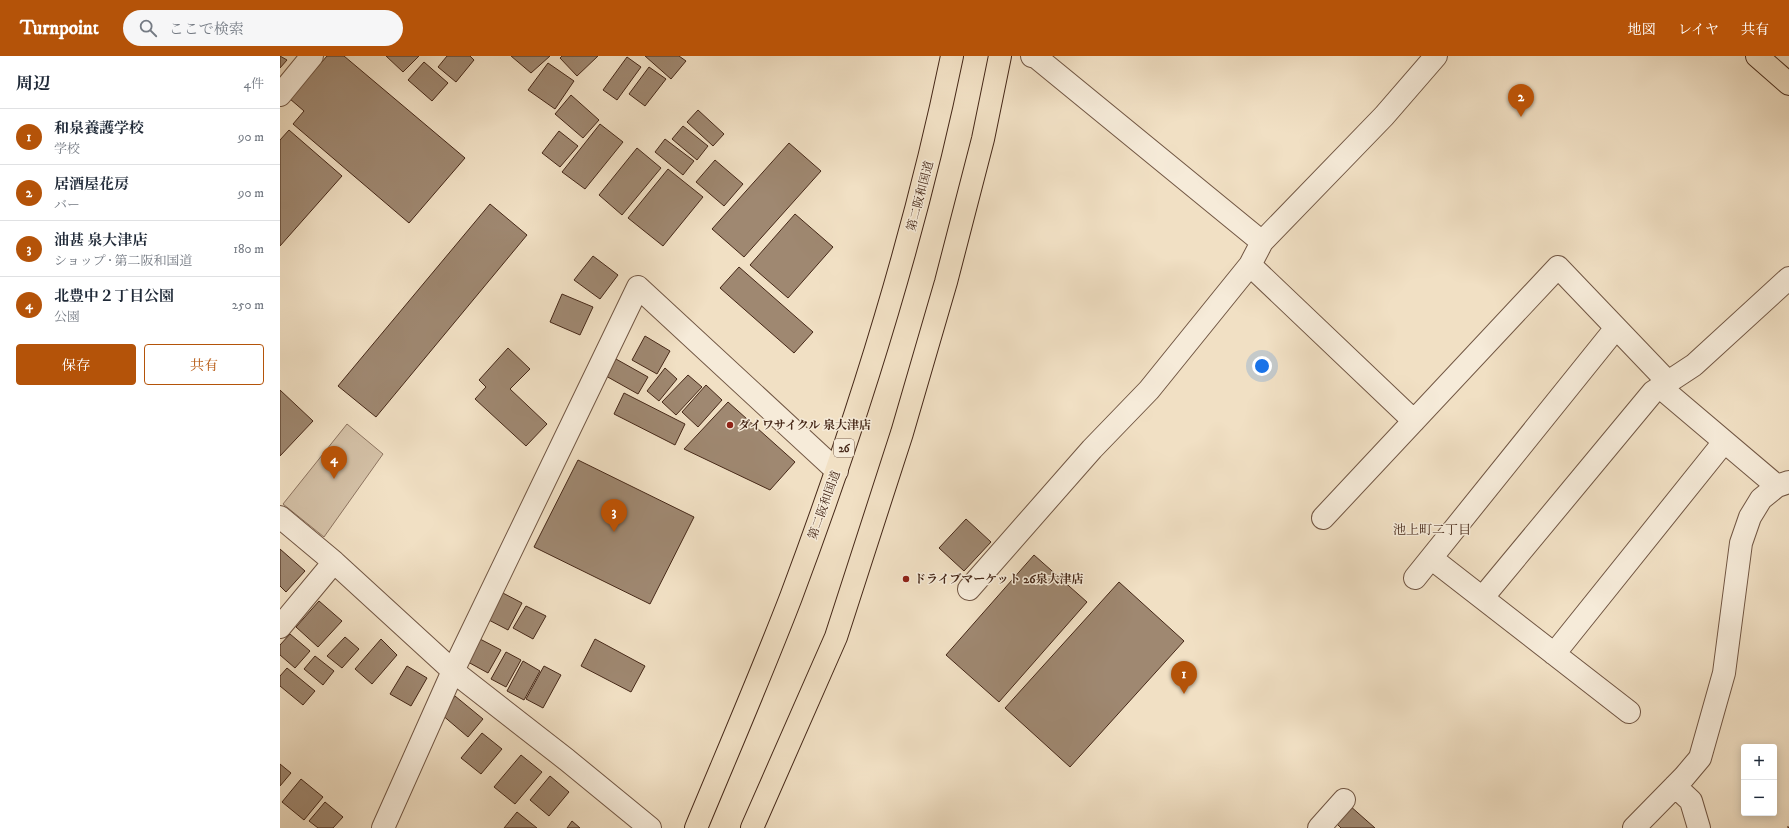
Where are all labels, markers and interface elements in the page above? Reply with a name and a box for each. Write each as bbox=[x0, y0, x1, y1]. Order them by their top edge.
search box bbox=[123, 10, 403, 46]
text: Turnpoint bbox=[20, 17, 99, 40]
icon: search bbox=[137, 17, 159, 39]
text: ここで検索 bbox=[169, 20, 244, 39]
text: 地図 bbox=[1628, 21, 1656, 39]
text: レイヤ bbox=[1678, 21, 1719, 39]
text: 共有 bbox=[1741, 21, 1769, 39]
text: 周辺 bbox=[16, 73, 50, 95]
text: 4件 bbox=[244, 76, 264, 92]
pin: 2 bbox=[1508, 84, 1534, 117]
text: 和泉養護学校 bbox=[54, 119, 144, 138]
text: 1 bbox=[27, 129, 31, 145]
text: 90 m bbox=[238, 129, 264, 145]
text: 学校 bbox=[54, 141, 80, 157]
street label: 第二阪和国道 bbox=[904, 159, 937, 233]
text: 居酒屋花房 bbox=[54, 175, 129, 194]
text: 2 bbox=[26, 185, 32, 201]
text: 90 m bbox=[238, 185, 264, 201]
text: バー bbox=[54, 197, 80, 213]
text: 油甚 泉大津店 bbox=[54, 231, 147, 250]
text: 3 bbox=[27, 241, 31, 257]
text: 180 m bbox=[233, 241, 264, 257]
text: ショップ · 第二阪和国道 bbox=[54, 253, 192, 269]
text: 北豊中２丁目公園 bbox=[54, 287, 174, 306]
text: 4 bbox=[25, 297, 33, 313]
text: 250 m bbox=[232, 297, 264, 313]
text: 公園 bbox=[54, 309, 80, 325]
button: 保存 bbox=[16, 344, 136, 385]
button: 共有 bbox=[144, 344, 264, 385]
your location bbox=[1252, 356, 1272, 376]
place label: ダイワサイクル 泉大津店 bbox=[738, 418, 871, 433]
marker: ダイワサイクル 泉大津店 bbox=[725, 420, 735, 430]
road number: 26 bbox=[834, 439, 854, 457]
pin: 4 bbox=[321, 446, 347, 479]
street label: 第二阪和国道 bbox=[805, 469, 844, 542]
pin: 3 bbox=[601, 499, 627, 532]
district label: 池上町二丁目 bbox=[1393, 522, 1471, 538]
place label: ドライブマーケット 26泉大津店 bbox=[914, 572, 1083, 587]
marker: ドライブマーケット 26泉大津店 bbox=[901, 574, 911, 584]
pin: 1 bbox=[1171, 661, 1197, 694]
map controls bbox=[1741, 744, 1777, 816]
button: + bbox=[1741, 744, 1777, 780]
button: − bbox=[1741, 780, 1777, 816]

